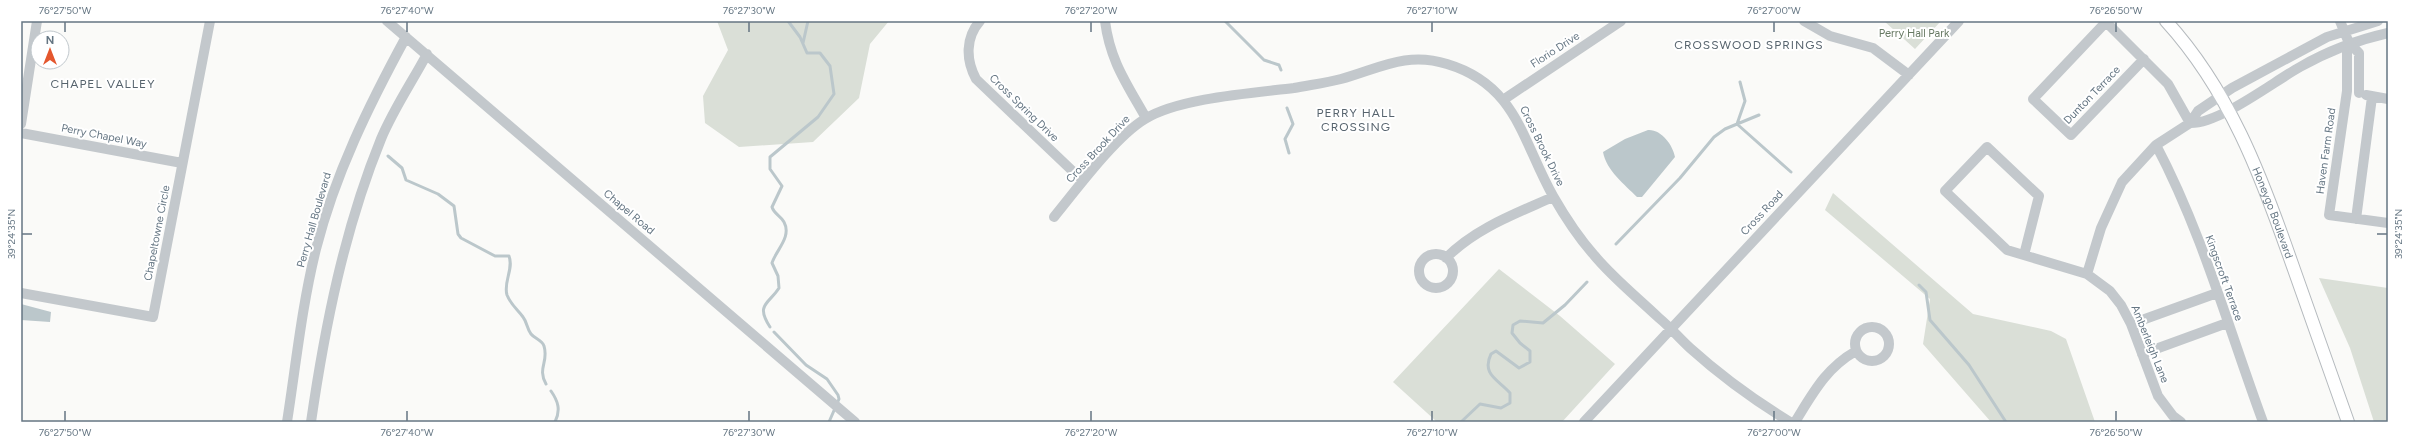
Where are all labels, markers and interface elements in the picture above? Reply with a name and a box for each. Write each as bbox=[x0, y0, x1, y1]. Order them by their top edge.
text: 76°27'50"W bbox=[39, 4, 92, 17]
text: 76°27'40"W bbox=[380, 4, 434, 17]
text: 76°27'30"W bbox=[723, 4, 776, 17]
text: 76°27'20"W bbox=[1065, 4, 1118, 17]
text: 76°27'10"W bbox=[1406, 4, 1458, 17]
text: 76°27'00"W bbox=[1747, 4, 1801, 17]
text: 76°26'50"W bbox=[2090, 4, 2143, 17]
park label: Perry Hall Park bbox=[1879, 27, 1950, 40]
street label: Florio Drive bbox=[1528, 29, 1582, 71]
north arrow bbox=[30, 30, 70, 70]
text: N bbox=[46, 34, 54, 47]
district label: CROSSWOOD SPRINGS bbox=[1674, 38, 1824, 52]
street label: Dunton Terrace bbox=[2061, 63, 2123, 127]
street label: Cross Spring Drive bbox=[987, 72, 1061, 144]
district label: CHAPEL VALLEY bbox=[51, 77, 155, 91]
street label: Cross Brook Drive bbox=[1517, 104, 1567, 188]
district label: PERRY HALL CROSSING bbox=[1317, 106, 1395, 134]
street label: Haven Farm Road bbox=[2314, 107, 2338, 195]
street label: Cross Brook Drive bbox=[1063, 113, 1133, 185]
street label: Perry Chapel Way bbox=[60, 121, 148, 151]
street label: Honeygo Boulevard bbox=[2250, 165, 2296, 260]
street label: Perry Hall Boulevard bbox=[294, 171, 334, 269]
street label: Chapeltowne Circle bbox=[141, 184, 173, 282]
street label: Chapel Road bbox=[601, 187, 657, 237]
street label: Cross Road bbox=[1738, 188, 1786, 238]
text: 39°24'35"N bbox=[5, 209, 18, 259]
text: 39°24'35"N bbox=[2392, 209, 2405, 259]
street label: Kingscroft Terrace bbox=[2202, 233, 2246, 323]
street label: Amberleigh Lane bbox=[2128, 303, 2172, 385]
text: 76°27'50"W bbox=[39, 426, 92, 439]
text: 76°27'40"W bbox=[380, 426, 434, 439]
text: 76°27'30"W bbox=[723, 426, 776, 439]
text: 76°27'20"W bbox=[1065, 426, 1118, 439]
text: 76°27'10"W bbox=[1406, 426, 1458, 439]
text: 76°27'00"W bbox=[1747, 426, 1801, 439]
text: 76°26'50"W bbox=[2090, 426, 2143, 439]

